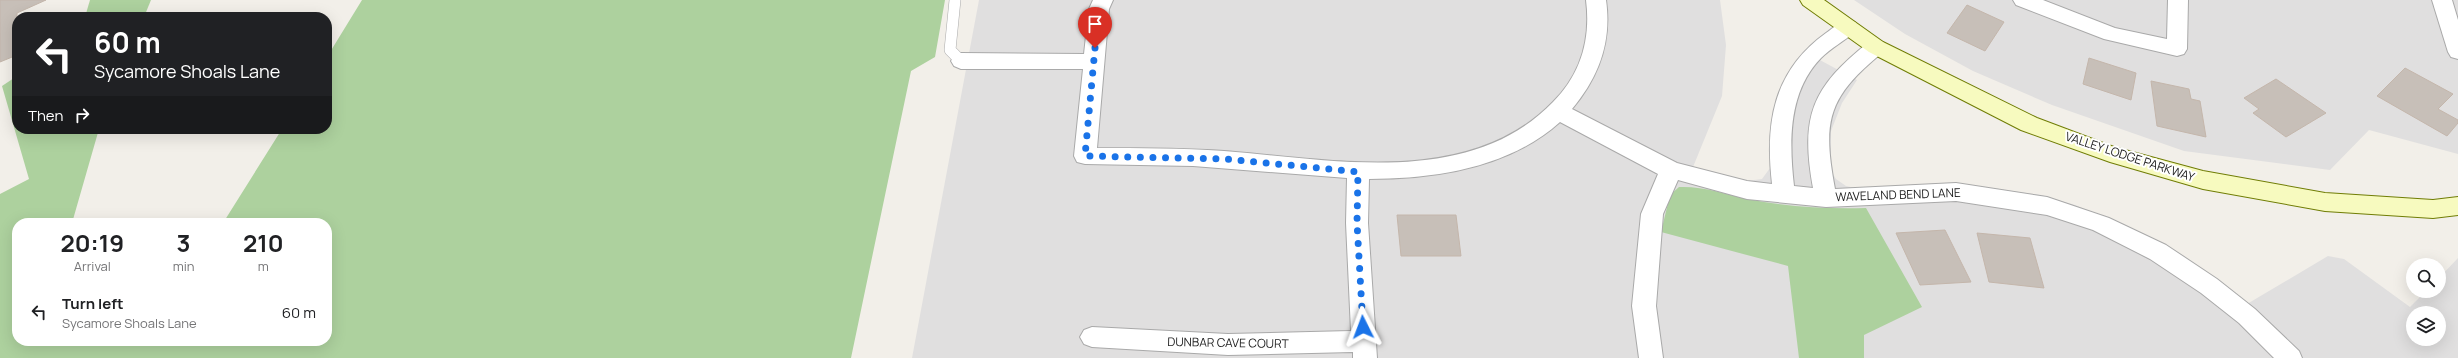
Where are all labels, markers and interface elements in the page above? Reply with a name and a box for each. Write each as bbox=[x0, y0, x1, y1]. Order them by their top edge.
pin bbox=[1078, 7.0, 1112, 48]
icon: arrive bbox=[1084, 13, 1106, 35]
text: 60 m bbox=[94, 23, 161, 61]
icon: left bbox=[28, 28, 80, 80]
text: Sycamore Shoals Lane bbox=[94, 59, 280, 83]
icon: right bbox=[71, 104, 93, 126]
text: Then bbox=[28, 105, 63, 126]
street label: VALLEY LODGE PARKWAY bbox=[2063, 128, 2197, 186]
street label: WAVELAND BEND LANE bbox=[1835, 184, 1961, 205]
text: 20:19 bbox=[60, 226, 124, 259]
text: 3 bbox=[177, 226, 191, 259]
text: 210 bbox=[243, 226, 284, 259]
text: Arrival bbox=[74, 257, 111, 275]
text: min bbox=[173, 257, 194, 275]
text: m bbox=[258, 257, 269, 275]
map controls bbox=[2406, 258, 2446, 346]
button: search bbox=[2406, 258, 2446, 298]
text: Turn left bbox=[62, 293, 124, 314]
icon: left bbox=[28, 301, 50, 323]
text: 60 m bbox=[282, 302, 316, 323]
position arrow bbox=[1342, 306, 1384, 348]
button: layers bbox=[2406, 306, 2446, 346]
text: Sycamore Shoals Lane bbox=[62, 314, 197, 332]
street label: DUNBAR CAVE COURT bbox=[1167, 333, 1290, 352]

